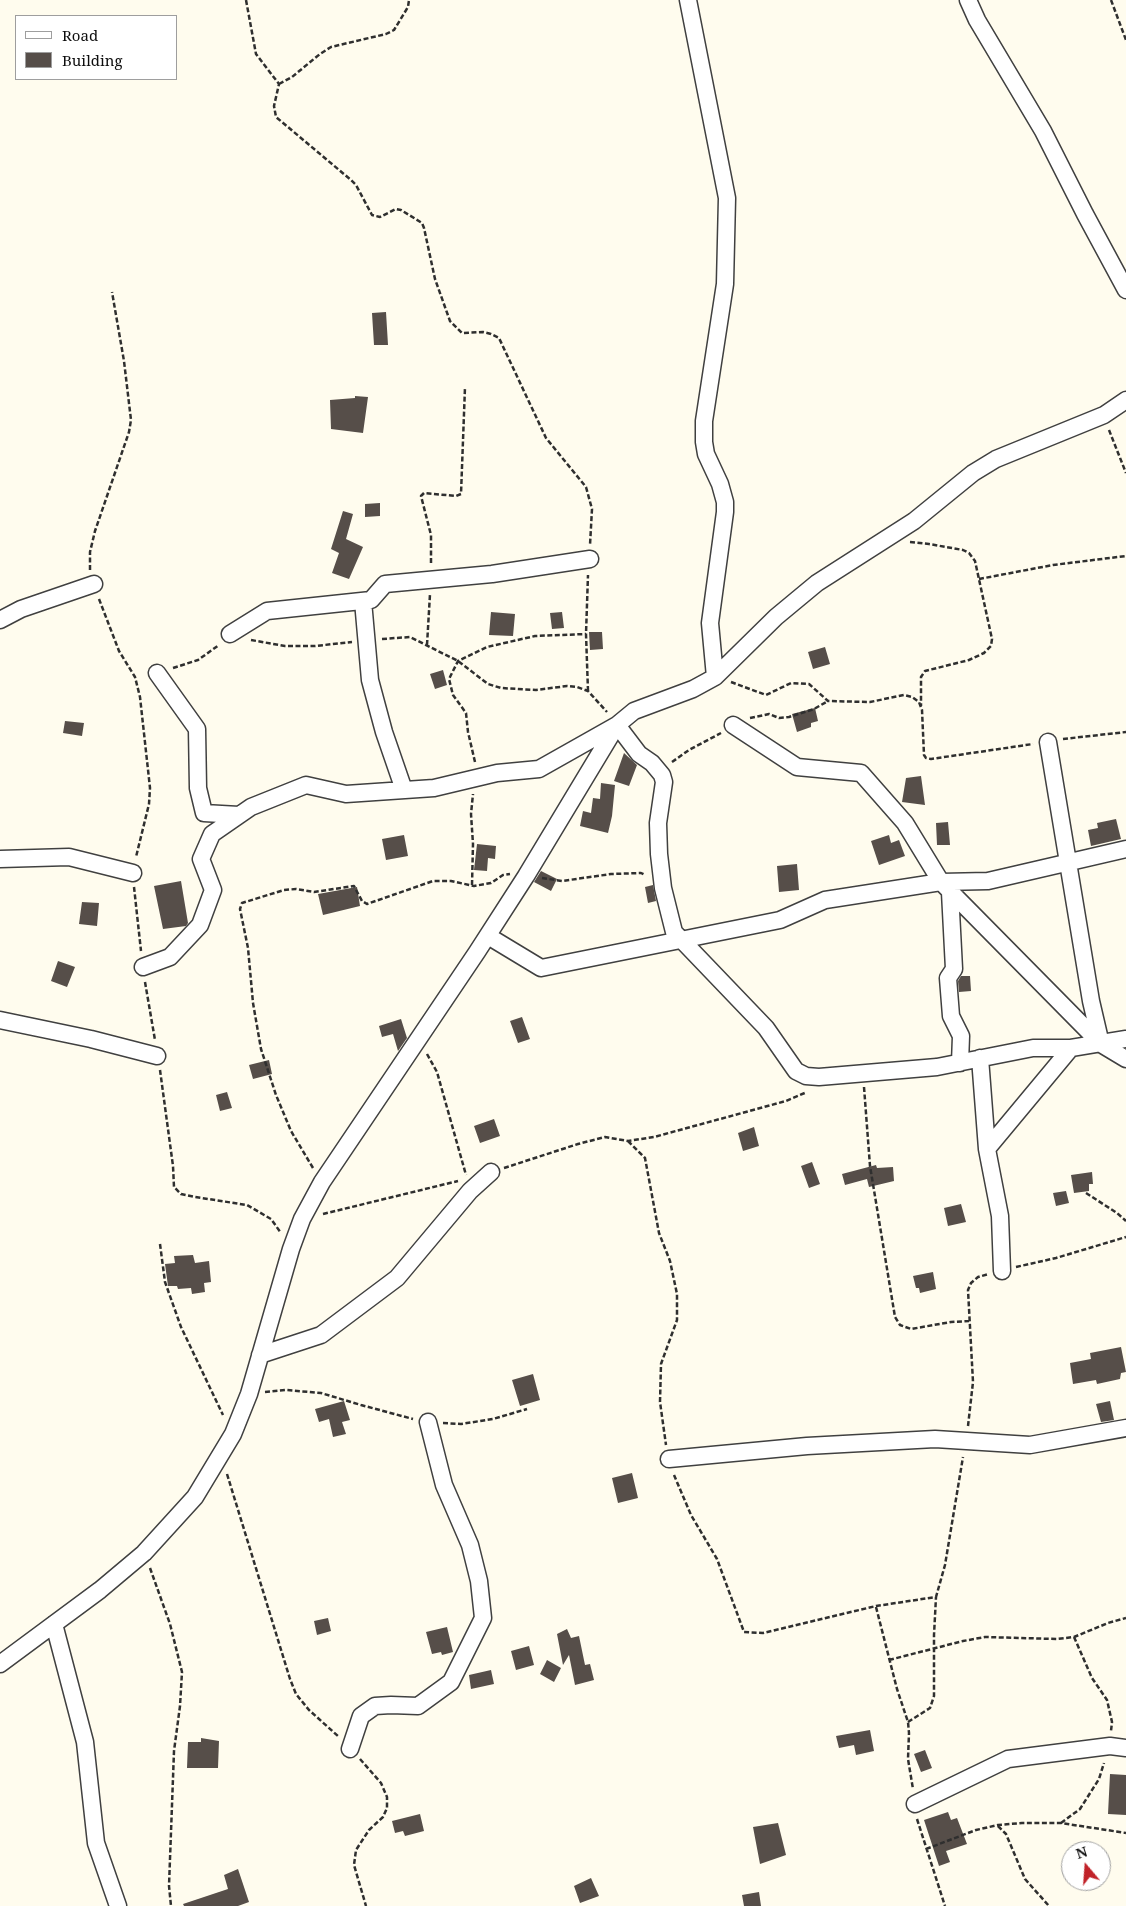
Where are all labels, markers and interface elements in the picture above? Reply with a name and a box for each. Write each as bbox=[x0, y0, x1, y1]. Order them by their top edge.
legend bbox=[15, 15, 178, 80]
text: Road bbox=[62, 25, 98, 45]
text: Building bbox=[62, 50, 123, 70]
north arrow bbox=[1061, 1841, 1111, 1891]
text: N bbox=[1073, 1841, 1090, 1863]

